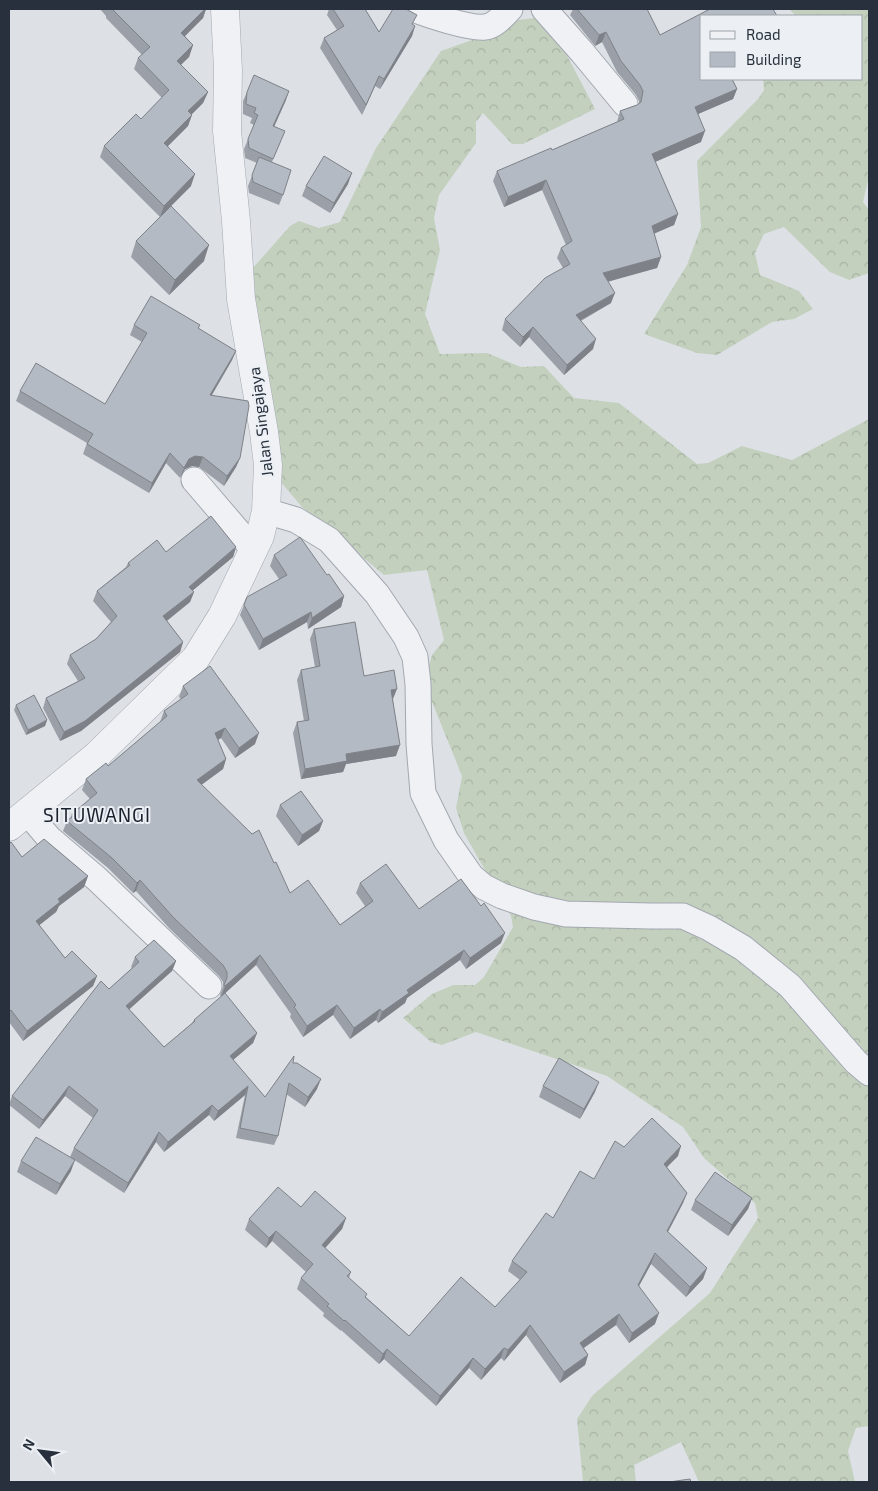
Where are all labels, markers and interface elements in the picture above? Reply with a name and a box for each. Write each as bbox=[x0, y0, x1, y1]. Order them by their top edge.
legend bbox=[700, 15, 863, 80]
text: Road bbox=[746, 25, 781, 43]
text: Building bbox=[746, 50, 802, 68]
street label: Jalan Singajaya bbox=[244, 366, 277, 478]
district label: SITUWANGI bbox=[43, 803, 151, 826]
north arrow bbox=[15, 1426, 65, 1476]
text: N bbox=[18, 1436, 38, 1453]

